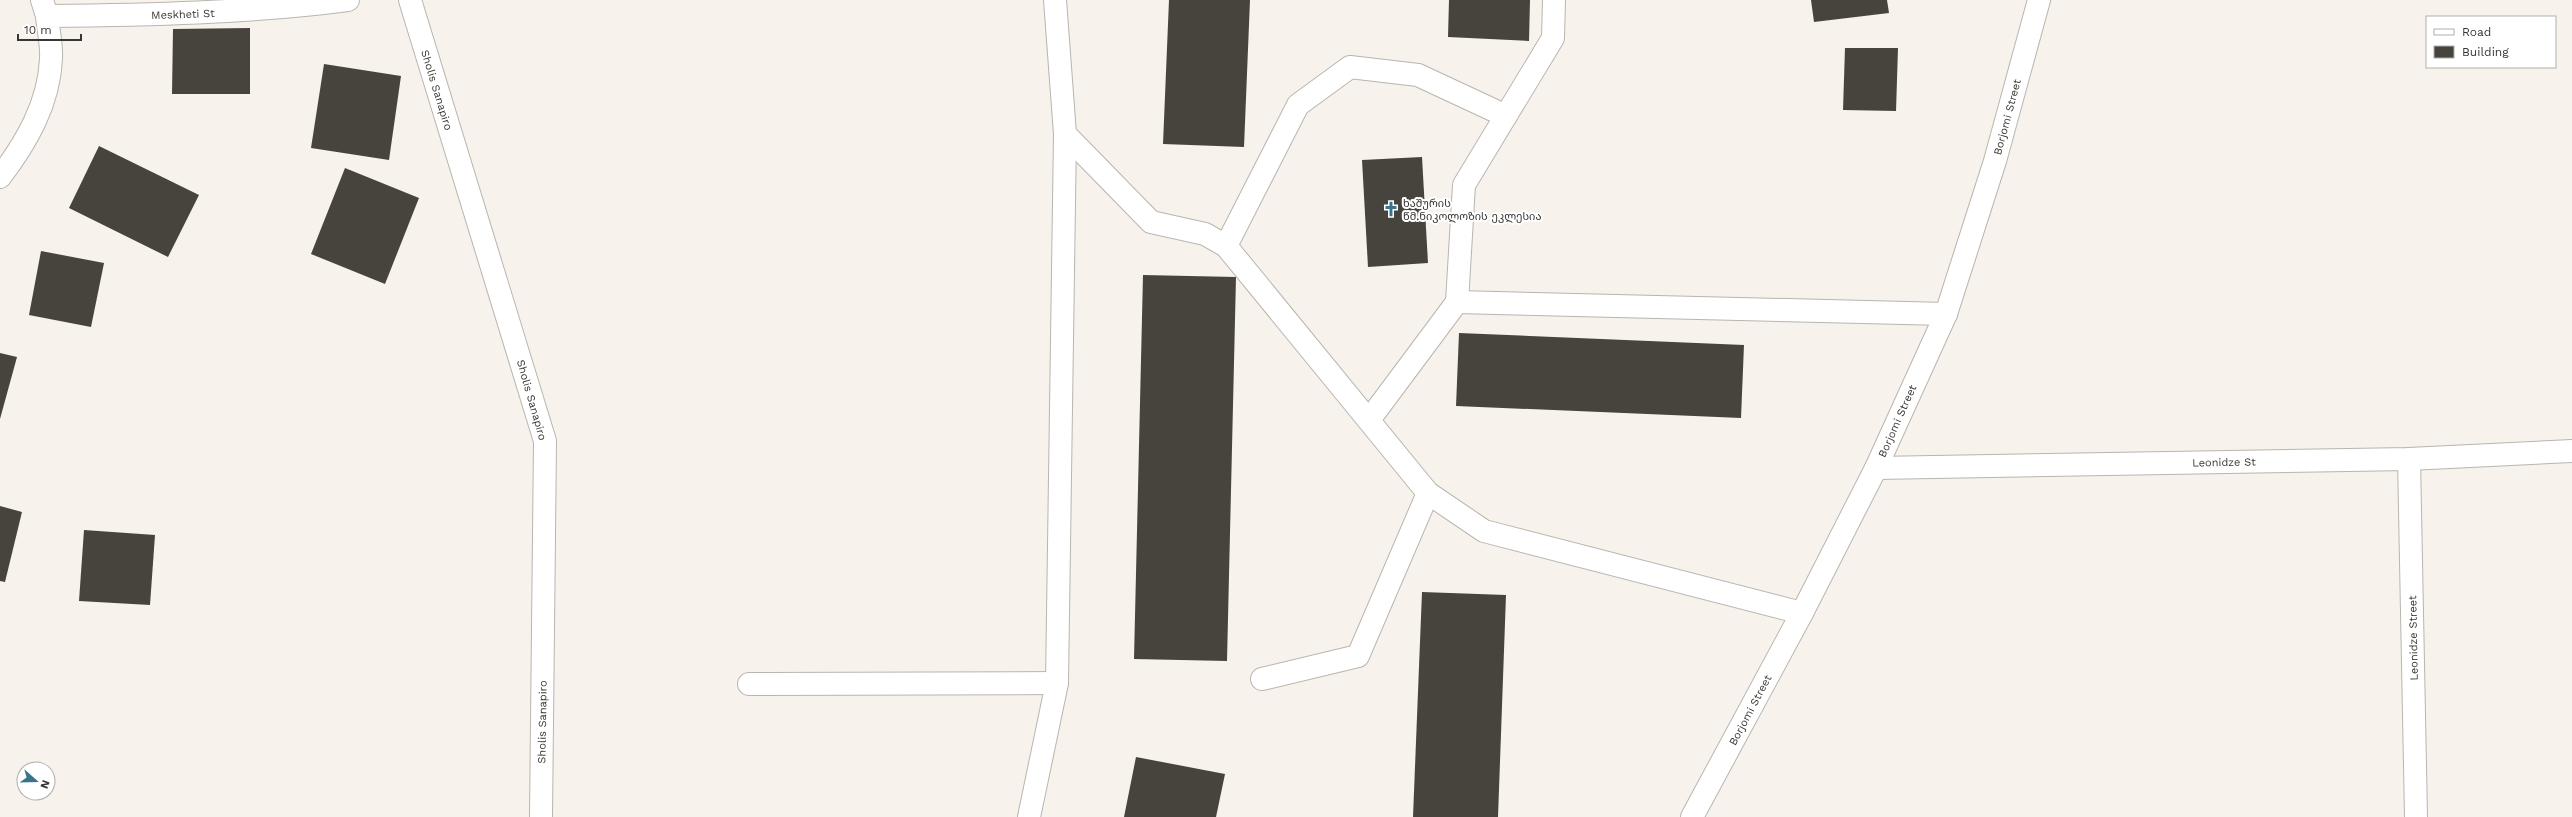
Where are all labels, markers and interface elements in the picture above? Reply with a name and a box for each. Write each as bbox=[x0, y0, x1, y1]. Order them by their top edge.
street label: Meskheti St bbox=[151, 7, 215, 22]
scale bar bbox=[18, 16, 81, 42]
legend bbox=[2426, 16, 2556, 68]
text: 10 m bbox=[24, 23, 52, 37]
text: Road bbox=[2462, 25, 2491, 39]
text: Building bbox=[2462, 45, 2509, 59]
street label: Sholis Sanapiro bbox=[418, 48, 455, 132]
street label: Borjomi Street bbox=[1991, 77, 2024, 157]
place label: ხაშურის წმ.ნიკოლოზის ეკლესია bbox=[1403, 197, 1541, 223]
church icon: ხაშურის წმ.ნიკოლოზის ეკლესია bbox=[1382, 200, 1400, 218]
street label: Sholis Sanapiro bbox=[514, 358, 549, 442]
street label: Borjomi Street bbox=[1876, 383, 1919, 460]
street label: Leonidze St bbox=[2192, 455, 2256, 470]
street label: Leonidze Street bbox=[2406, 595, 2421, 681]
street label: Borjomi Street bbox=[1726, 672, 1775, 748]
street label: Sholis Sanapiro bbox=[535, 680, 550, 764]
north arrow bbox=[16, 761, 56, 801]
text: N bbox=[37, 778, 52, 790]

